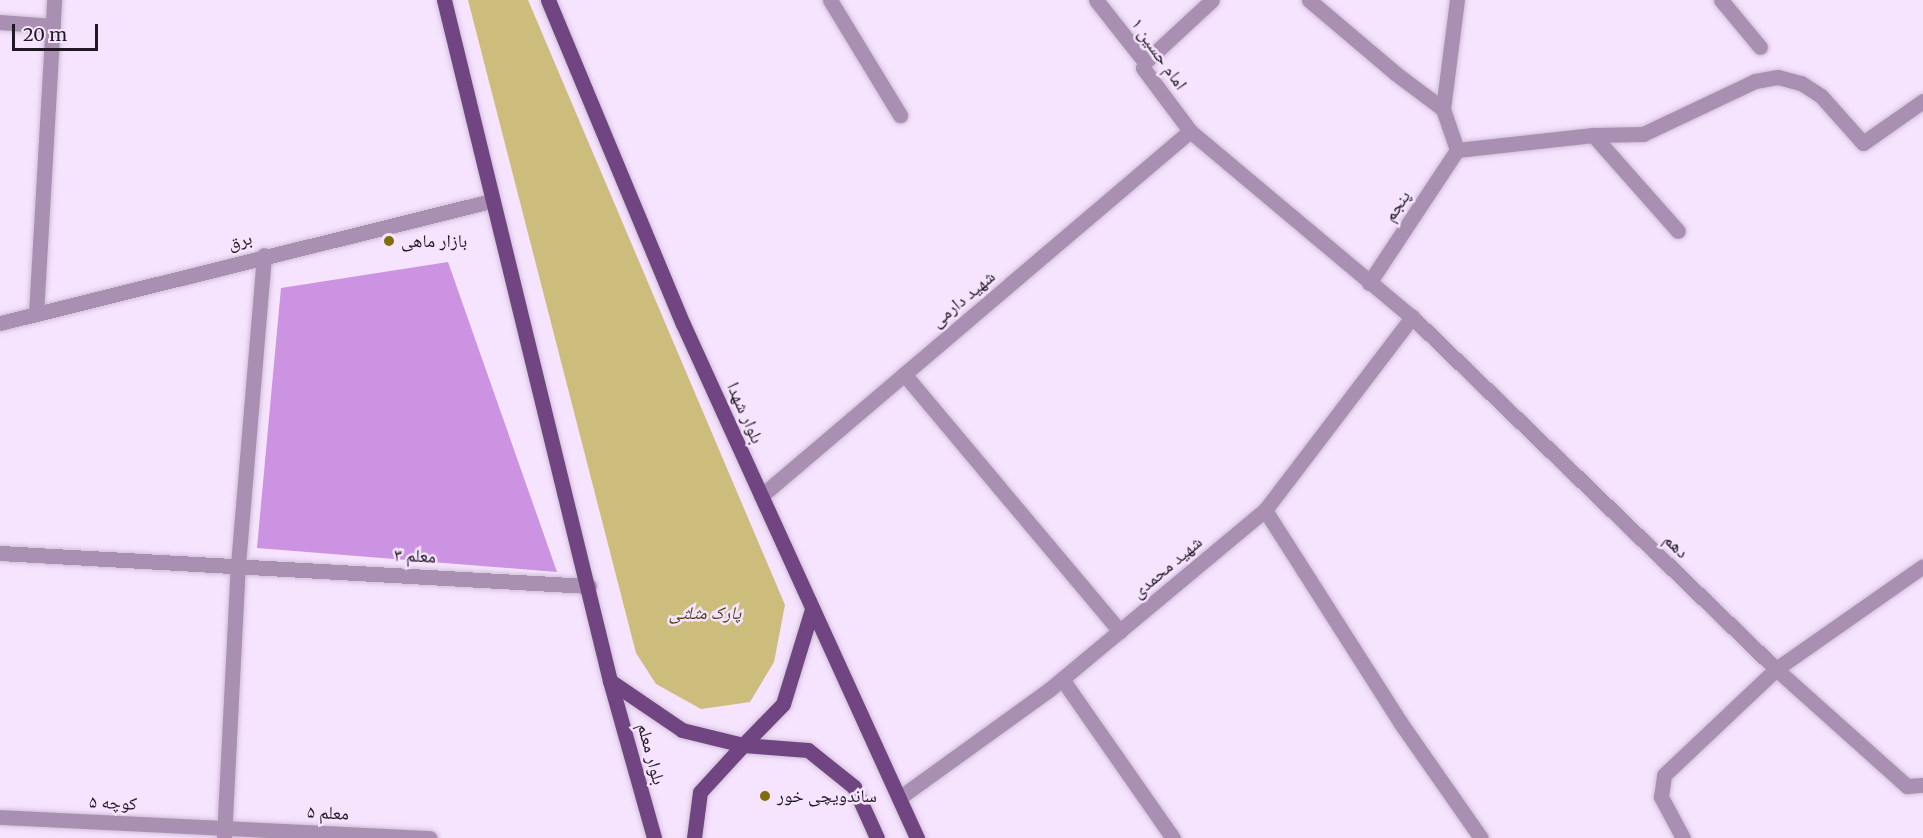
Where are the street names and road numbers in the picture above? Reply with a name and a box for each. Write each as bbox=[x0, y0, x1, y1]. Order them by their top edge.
street label: امام حسین ۱ bbox=[1126, 14, 1192, 94]
street label: پنجم bbox=[1379, 186, 1415, 226]
street label: برق bbox=[226, 228, 254, 254]
street label: شهید دارمی bbox=[926, 266, 1000, 332]
street label: بلوار شهدا bbox=[722, 379, 768, 447]
street label: دهم bbox=[1659, 529, 1693, 563]
street label: شهید محمدی bbox=[1127, 531, 1207, 603]
street label: معلم ۳ bbox=[394, 544, 436, 568]
street label: بلوار معلم bbox=[632, 721, 670, 787]
street label: کوچه ۵ bbox=[89, 791, 137, 815]
street label: معلم ۵ bbox=[307, 801, 349, 825]

